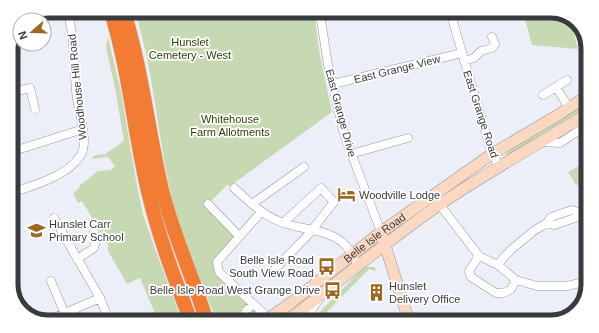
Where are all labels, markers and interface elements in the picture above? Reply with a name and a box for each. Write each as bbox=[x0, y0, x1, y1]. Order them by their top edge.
north arrow bbox=[12, 12, 52, 52]
text: N bbox=[16, 30, 30, 41]
street label: Woodhouse Hill Road bbox=[65, 34, 89, 140]
park label: Hunslet Cemetery - West bbox=[149, 36, 231, 61]
street label: East Grange View bbox=[353, 52, 441, 86]
street label: East Grange Drive bbox=[323, 68, 359, 158]
street label: East Grange Road bbox=[461, 69, 501, 159]
park label: Whitehouse Farm Allotments bbox=[190, 113, 270, 138]
hotel icon: Woodville Lodge bbox=[336, 185, 356, 205]
place label: Woodville Lodge bbox=[359, 189, 440, 201]
street label: Belle Isle Road bbox=[341, 211, 408, 265]
place label: Hunslet Carr Primary School bbox=[49, 218, 124, 243]
school or university icon: Hunslet Carr Primary School bbox=[26, 220, 46, 240]
place label: Belle Isle Road South View Road bbox=[229, 254, 314, 279]
bus stop icon: Belle Isle Road South View Road bbox=[317, 256, 337, 276]
bus stop icon: Belle Isle Road West Grange Drive bbox=[323, 280, 343, 300]
place label: Hunslet Delivery Office bbox=[389, 280, 460, 305]
building icon: Hunslet Delivery Office bbox=[366, 282, 386, 302]
place label: Belle Isle Road West Grange Drive bbox=[150, 284, 320, 296]

